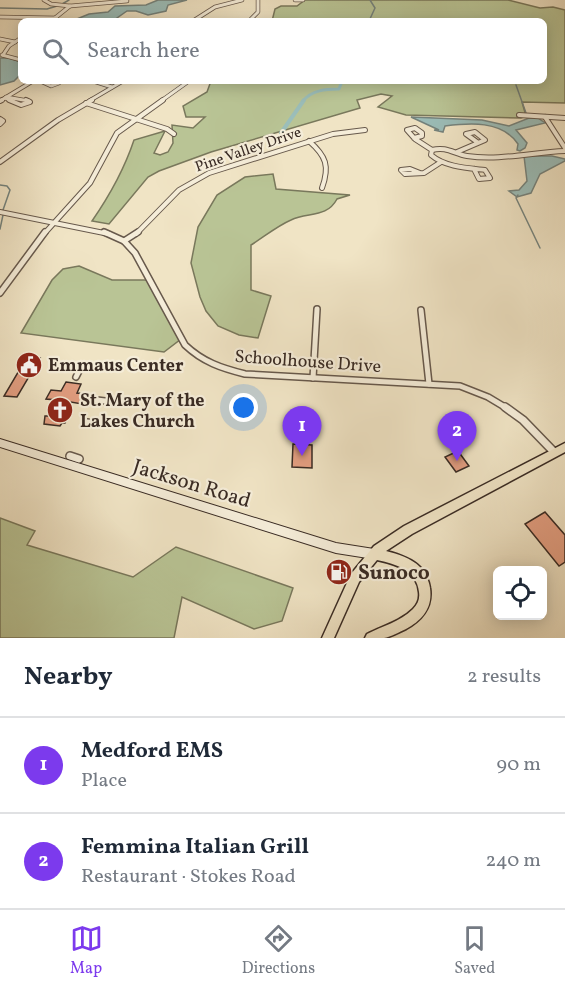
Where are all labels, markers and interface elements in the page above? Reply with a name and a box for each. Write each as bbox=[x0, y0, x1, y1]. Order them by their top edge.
search box bbox=[18, 18, 547, 84]
icon: search bbox=[39, 35, 72, 68]
text: Search here bbox=[87, 36, 200, 67]
street label: Pine Valley Drive bbox=[192, 122, 305, 178]
street label: Schoolhouse Drive bbox=[234, 345, 382, 380]
public building icon: Emmaus Center bbox=[14, 350, 44, 380]
place label: Emmaus Center bbox=[48, 354, 184, 379]
place label: St. Mary of the Lakes Church bbox=[80, 389, 205, 435]
your location bbox=[229, 393, 258, 422]
church icon: St. Mary of the Lakes Church bbox=[45, 395, 75, 425]
pin: 1 bbox=[282, 406, 322, 456]
pin: 2 bbox=[438, 412, 476, 461]
street label: Jackson Road bbox=[129, 453, 254, 516]
fuel station icon: Sunoco bbox=[324, 557, 354, 587]
place label: Sunoco bbox=[358, 559, 430, 588]
map controls bbox=[493, 566, 547, 620]
button: locate bbox=[493, 566, 547, 620]
text: Nearby bbox=[24, 659, 113, 695]
text: 2 results bbox=[467, 663, 541, 691]
text: Medford EMS bbox=[81, 736, 223, 767]
text: 1 bbox=[39, 751, 48, 779]
text: 90 m bbox=[497, 751, 541, 779]
text: Place bbox=[81, 767, 127, 795]
text: Femmina Italian Grill bbox=[81, 832, 309, 863]
text: 2 bbox=[38, 847, 49, 875]
text: 240 m bbox=[486, 847, 541, 875]
text: Restaurant · Stokes Road bbox=[81, 863, 296, 891]
tab: Map bbox=[70, 922, 103, 980]
tab: Directions bbox=[242, 922, 315, 980]
tab: Saved bbox=[454, 922, 495, 980]

